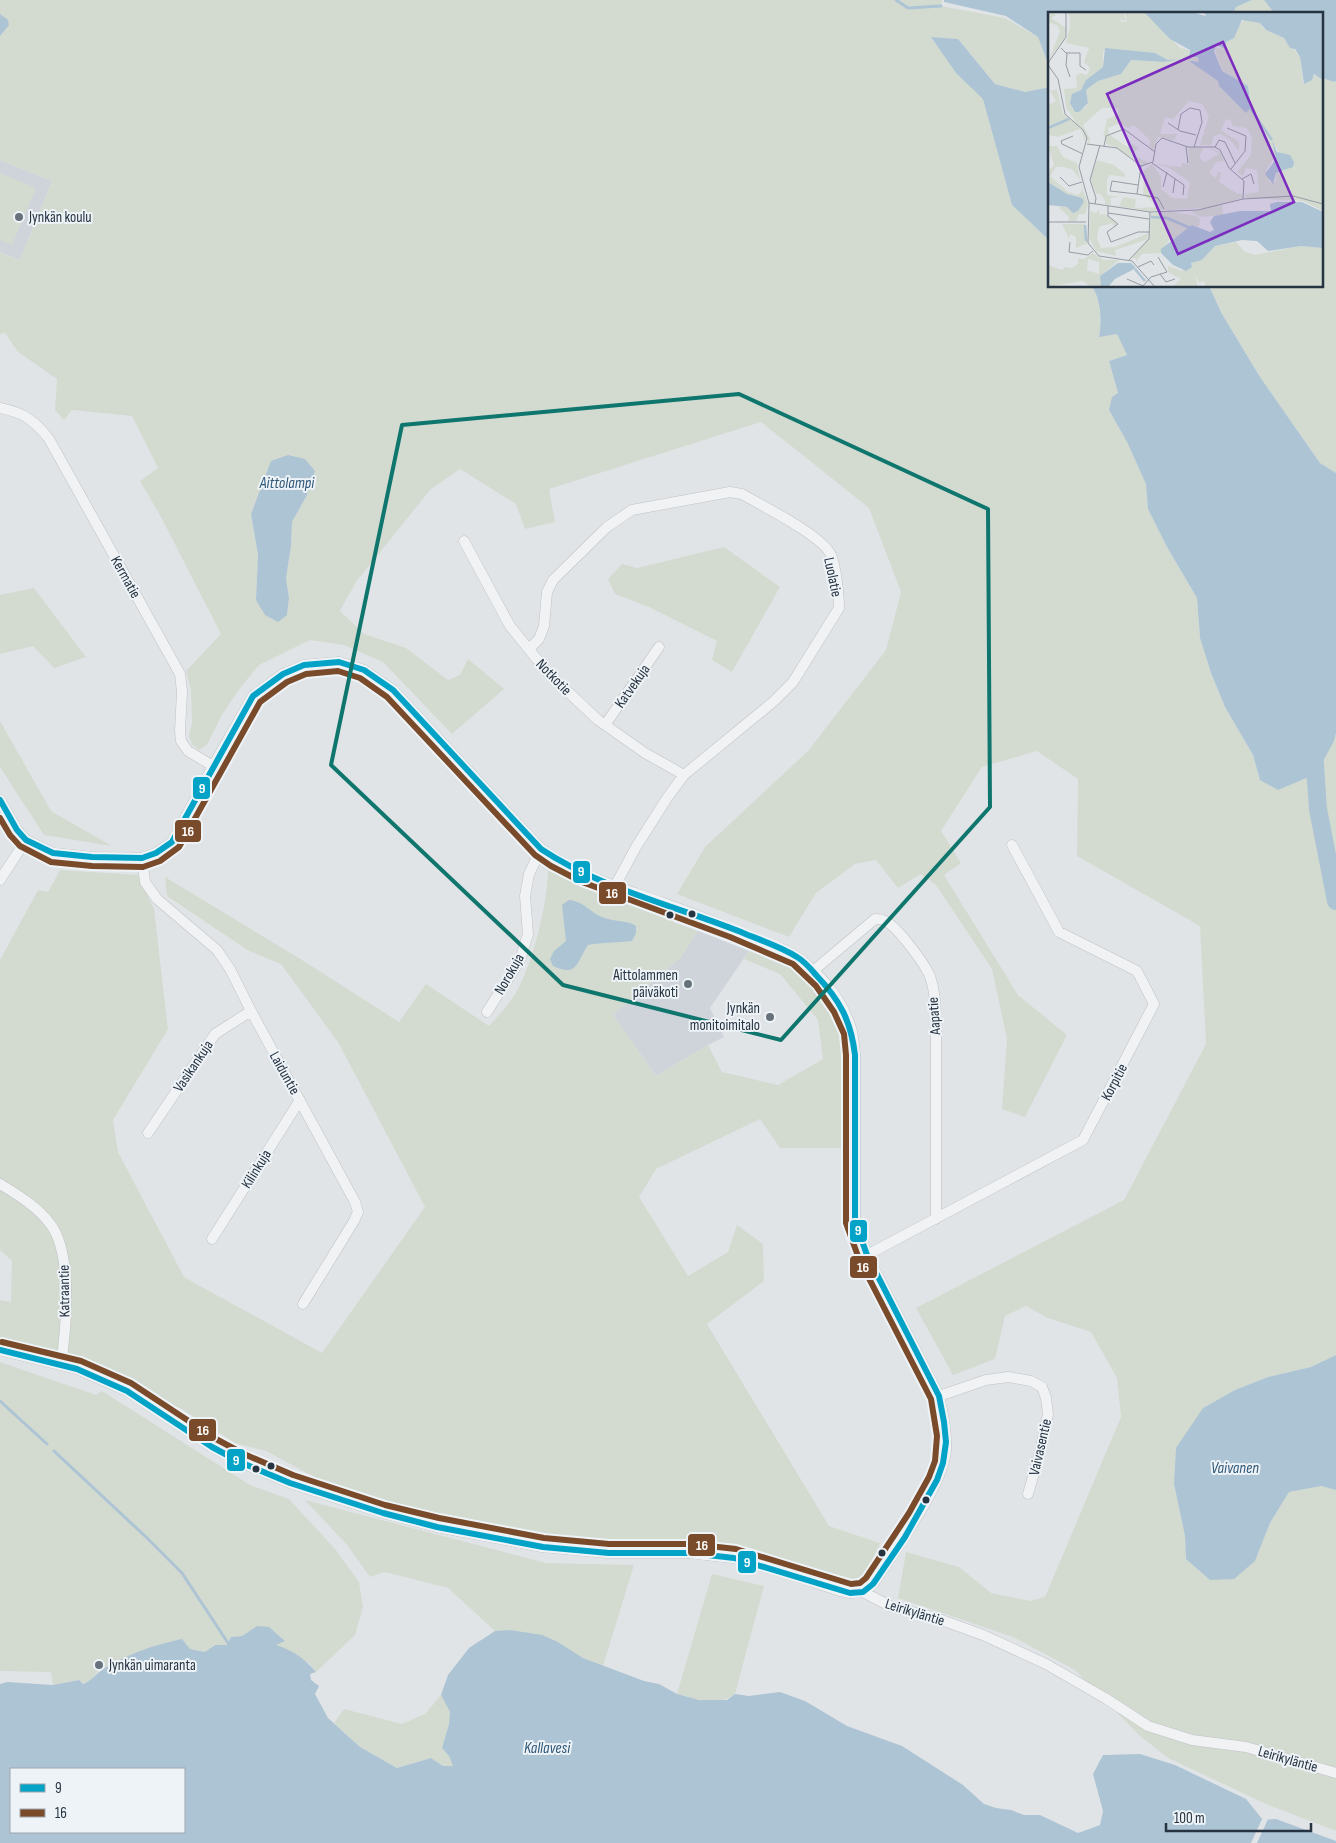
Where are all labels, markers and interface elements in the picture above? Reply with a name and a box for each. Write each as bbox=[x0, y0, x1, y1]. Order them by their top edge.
inset map bbox=[1048, 12, 1324, 288]
place label: Jynkän koulu bbox=[28, 208, 92, 227]
marker: Jynkän koulu bbox=[13, 211, 25, 223]
water label: Aittolampi bbox=[259, 474, 315, 493]
street label: Kermatie bbox=[106, 553, 145, 602]
street label: Luolatie bbox=[819, 556, 846, 599]
street label: Notkotie bbox=[532, 655, 576, 700]
street label: Katvekuja bbox=[610, 660, 654, 712]
line badge: 9 bbox=[192, 776, 211, 800]
text: 9 bbox=[199, 780, 206, 797]
line badge: 16 bbox=[174, 819, 202, 843]
text: 16 bbox=[182, 823, 194, 840]
line badge: 9 bbox=[572, 860, 591, 884]
text: 9 bbox=[578, 863, 585, 880]
line badge: 16 bbox=[598, 881, 627, 905]
text: 16 bbox=[606, 885, 618, 902]
unlabelled marker bbox=[687, 909, 697, 919]
unlabelled marker bbox=[665, 910, 675, 920]
street label: Norokuja bbox=[490, 950, 529, 998]
place label: Aittolammen päiväkoti bbox=[612, 966, 678, 1002]
marker: Aittolammen päiväkoti bbox=[682, 978, 694, 990]
street label: Aapatie bbox=[924, 996, 945, 1036]
place label: Jynkän monitoimitalo bbox=[690, 999, 760, 1035]
marker: Jynkän monitoimitalo bbox=[764, 1011, 776, 1023]
street label: Vasikankuja bbox=[169, 1036, 218, 1096]
street label: Laiduntie bbox=[265, 1048, 304, 1098]
street label: Korpitie bbox=[1097, 1060, 1132, 1104]
street label: Kilinkuja bbox=[237, 1146, 276, 1192]
line badge: 9 bbox=[849, 1219, 868, 1243]
text: 9 bbox=[855, 1222, 862, 1239]
line badge: 16 bbox=[849, 1255, 878, 1279]
text: 16 bbox=[857, 1259, 869, 1276]
street label: Katraantie bbox=[55, 1265, 74, 1317]
street label: Vaivasentie bbox=[1025, 1417, 1056, 1477]
line badge: 16 bbox=[188, 1418, 217, 1442]
text: 16 bbox=[197, 1422, 209, 1439]
line badge: 9 bbox=[226, 1448, 246, 1472]
text: 9 bbox=[233, 1452, 240, 1469]
water label: Vaivanen bbox=[1211, 1459, 1259, 1478]
unlabelled marker bbox=[266, 1461, 276, 1471]
unlabelled marker bbox=[251, 1464, 261, 1474]
unlabelled marker bbox=[921, 1495, 931, 1505]
line badge: 16 bbox=[687, 1533, 716, 1557]
text: 16 bbox=[696, 1537, 708, 1554]
unlabelled marker bbox=[877, 1548, 887, 1558]
line badge: 9 bbox=[737, 1550, 757, 1574]
text: 9 bbox=[744, 1554, 751, 1571]
street label: Leirikyläntie bbox=[883, 1594, 947, 1631]
place label: Jynkän uimaranta bbox=[108, 1656, 196, 1675]
marker: Jynkän uimaranta bbox=[93, 1659, 105, 1671]
water label: Kallavesi bbox=[524, 1739, 571, 1758]
street label: Leirikyläntie bbox=[1256, 1742, 1320, 1777]
legend bbox=[10, 1768, 185, 1833]
text: 9 bbox=[55, 1779, 62, 1798]
scale bar bbox=[1166, 1800, 1311, 1832]
text: 16 bbox=[55, 1804, 67, 1823]
text: 100 m bbox=[1174, 1809, 1205, 1828]

